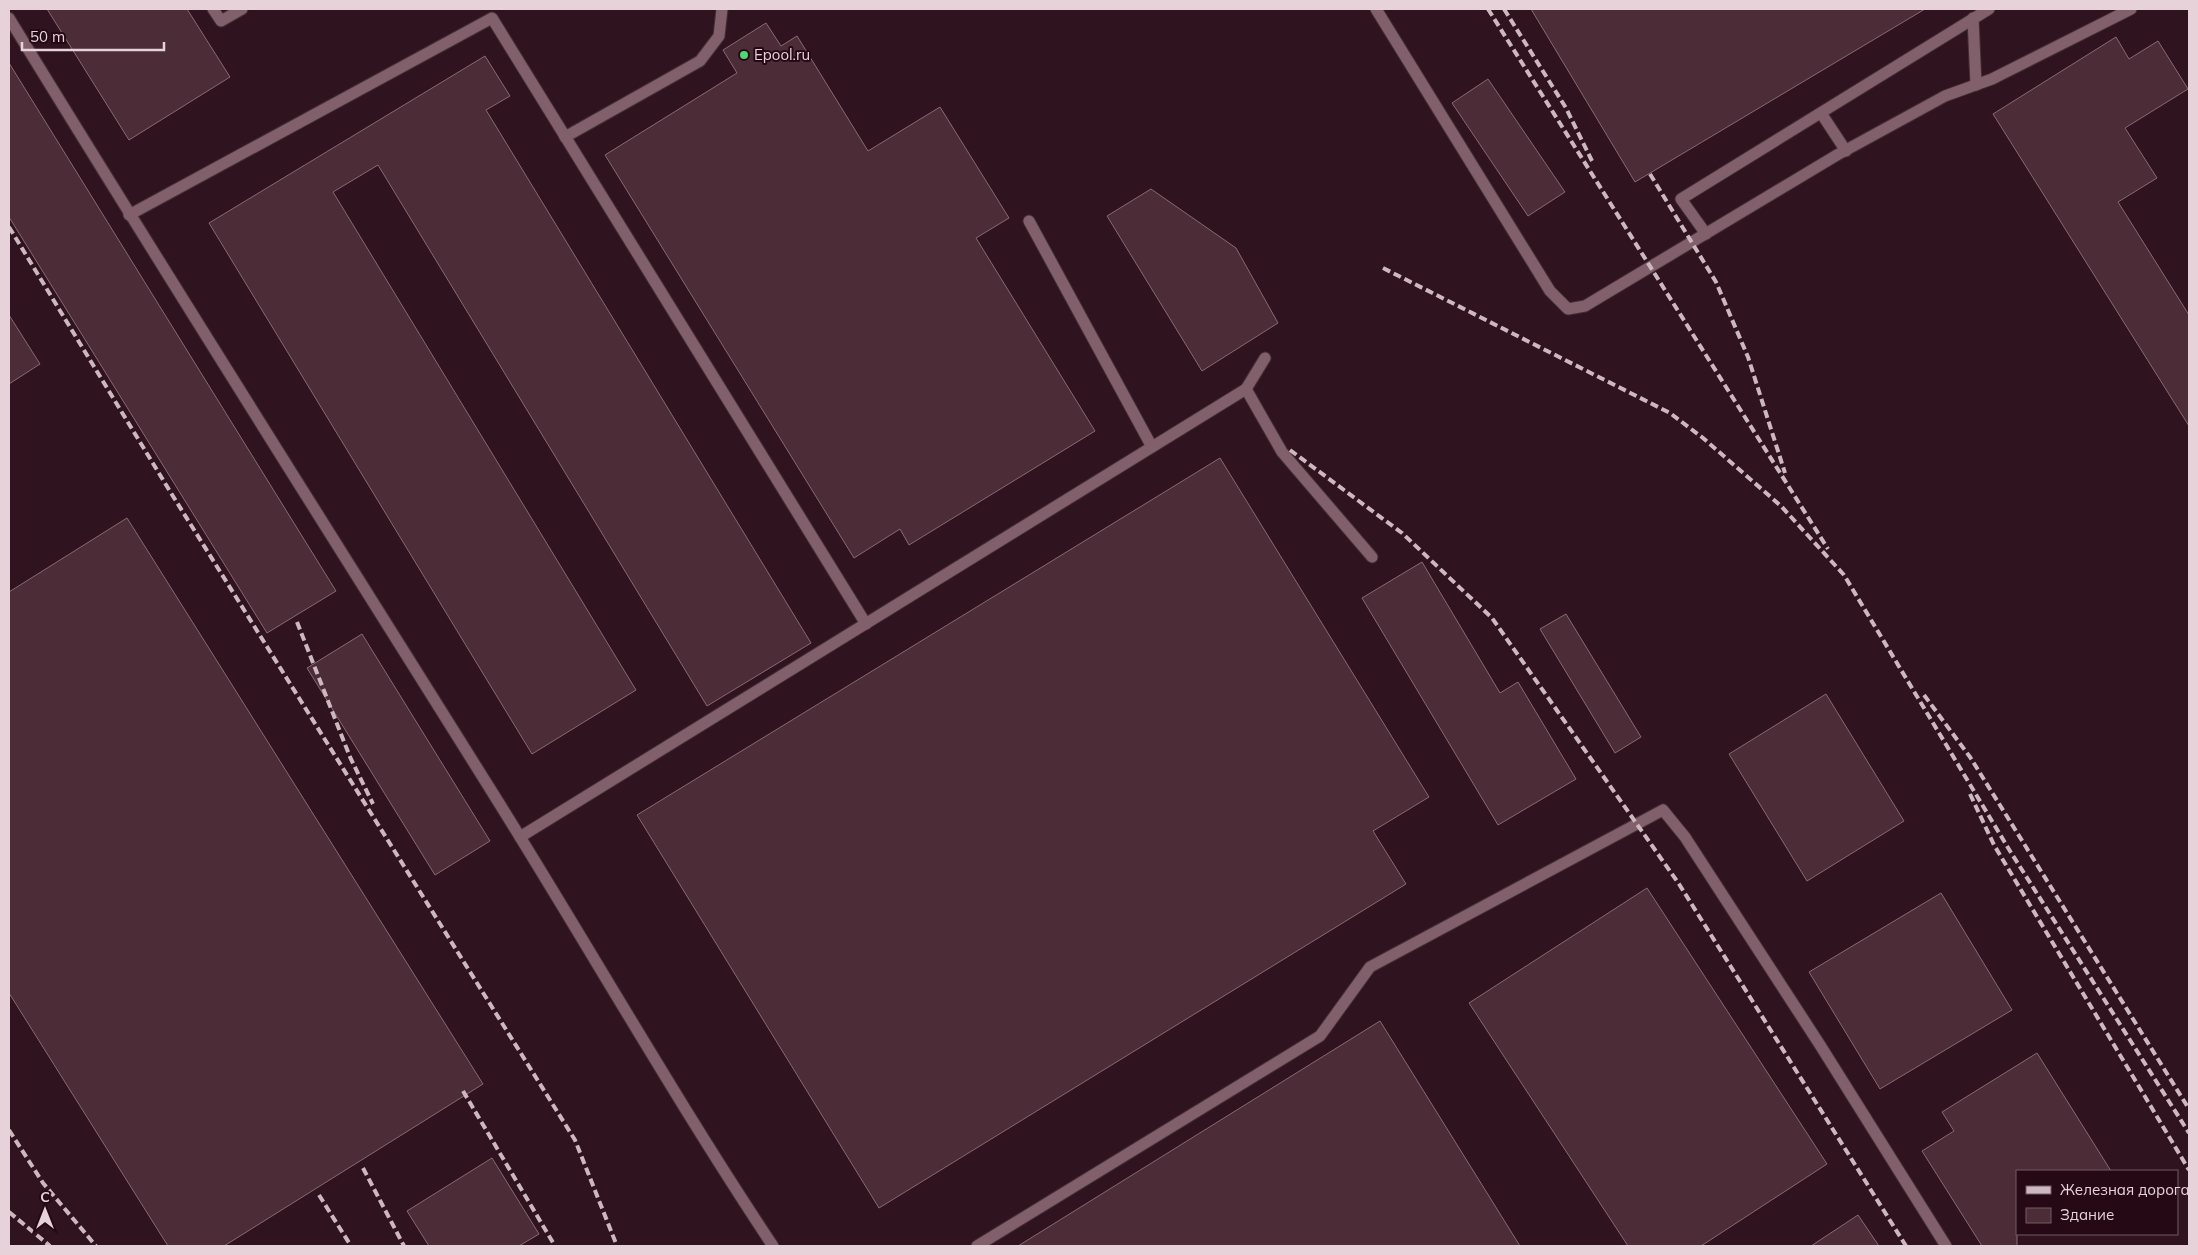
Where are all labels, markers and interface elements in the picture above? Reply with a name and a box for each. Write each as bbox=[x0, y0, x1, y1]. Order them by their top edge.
scale bar bbox=[22, 20, 165, 52]
text: 50 m bbox=[30, 27, 65, 46]
place label: Epool.ru bbox=[754, 45, 810, 64]
marker: Epool.ru bbox=[738, 49, 750, 61]
legend bbox=[2016, 1170, 2178, 1235]
text: Железная дорога bbox=[2060, 1180, 2190, 1199]
north arrow bbox=[20, 1185, 70, 1235]
text: С bbox=[40, 1188, 50, 1206]
text: Здание bbox=[2060, 1205, 2114, 1224]

